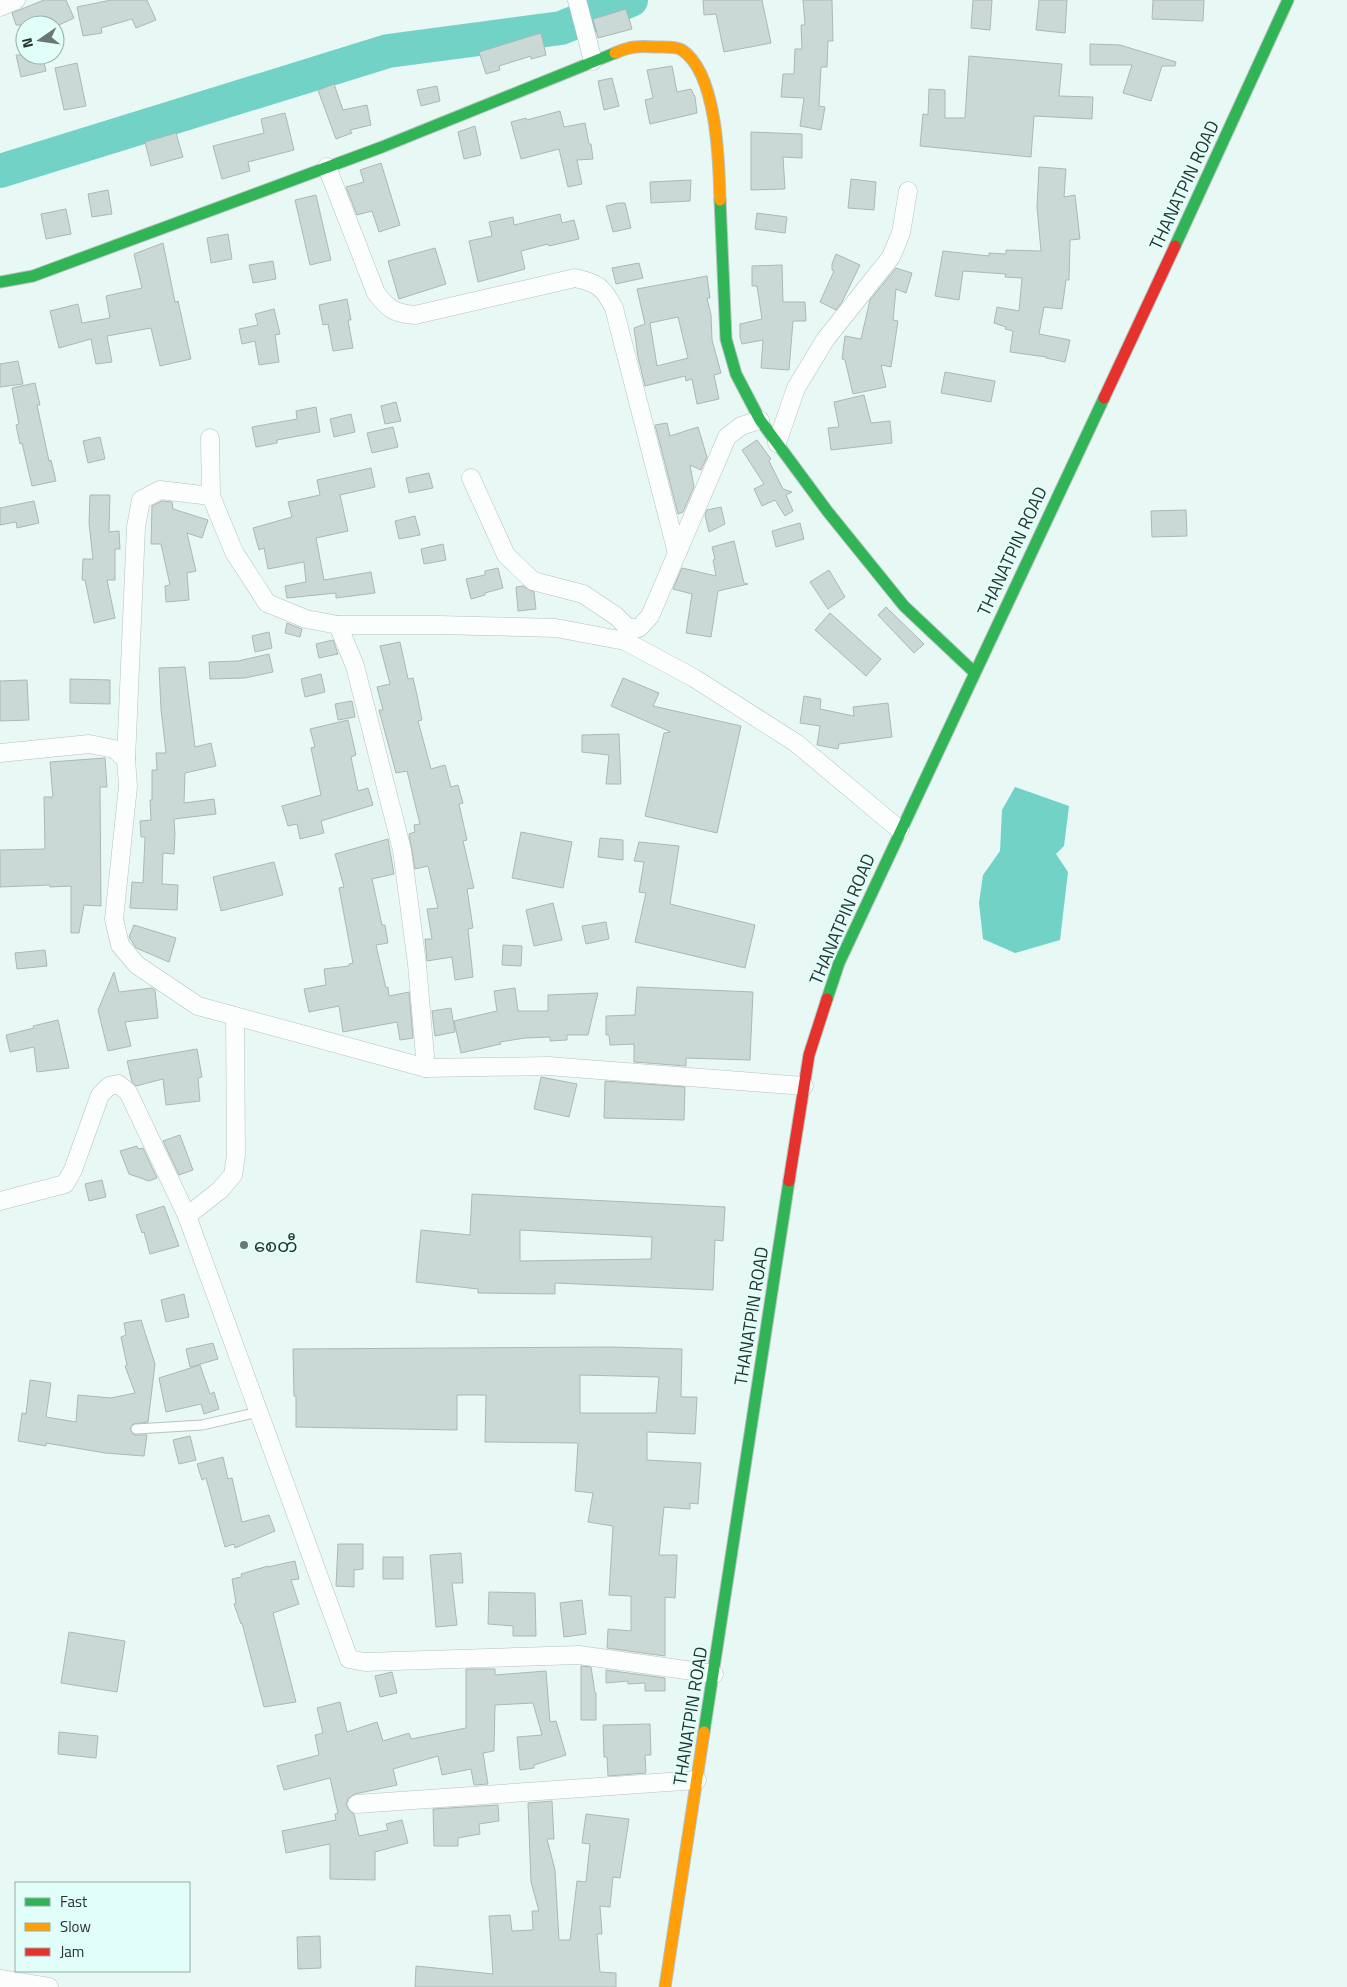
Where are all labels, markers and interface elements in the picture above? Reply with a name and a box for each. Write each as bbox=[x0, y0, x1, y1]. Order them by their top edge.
north arrow bbox=[15, 15, 65, 65]
text: N bbox=[16, 36, 38, 50]
street label: THANATPIN ROAD bbox=[1142, 116, 1226, 254]
street label: THANATPIN ROAD bbox=[970, 482, 1054, 620]
street label: THANATPIN ROAD bbox=[802, 849, 882, 989]
place label: စေတီ bbox=[254, 1232, 298, 1259]
marker: စေတီ bbox=[238, 1239, 250, 1251]
street label: THANATPIN ROAD bbox=[727, 1245, 775, 1387]
street label: THANATPIN ROAD bbox=[666, 1645, 714, 1787]
legend bbox=[15, 1882, 190, 1972]
text: Fast bbox=[60, 1890, 88, 1913]
text: Slow bbox=[60, 1915, 91, 1938]
text: Jam bbox=[60, 1940, 84, 1963]

